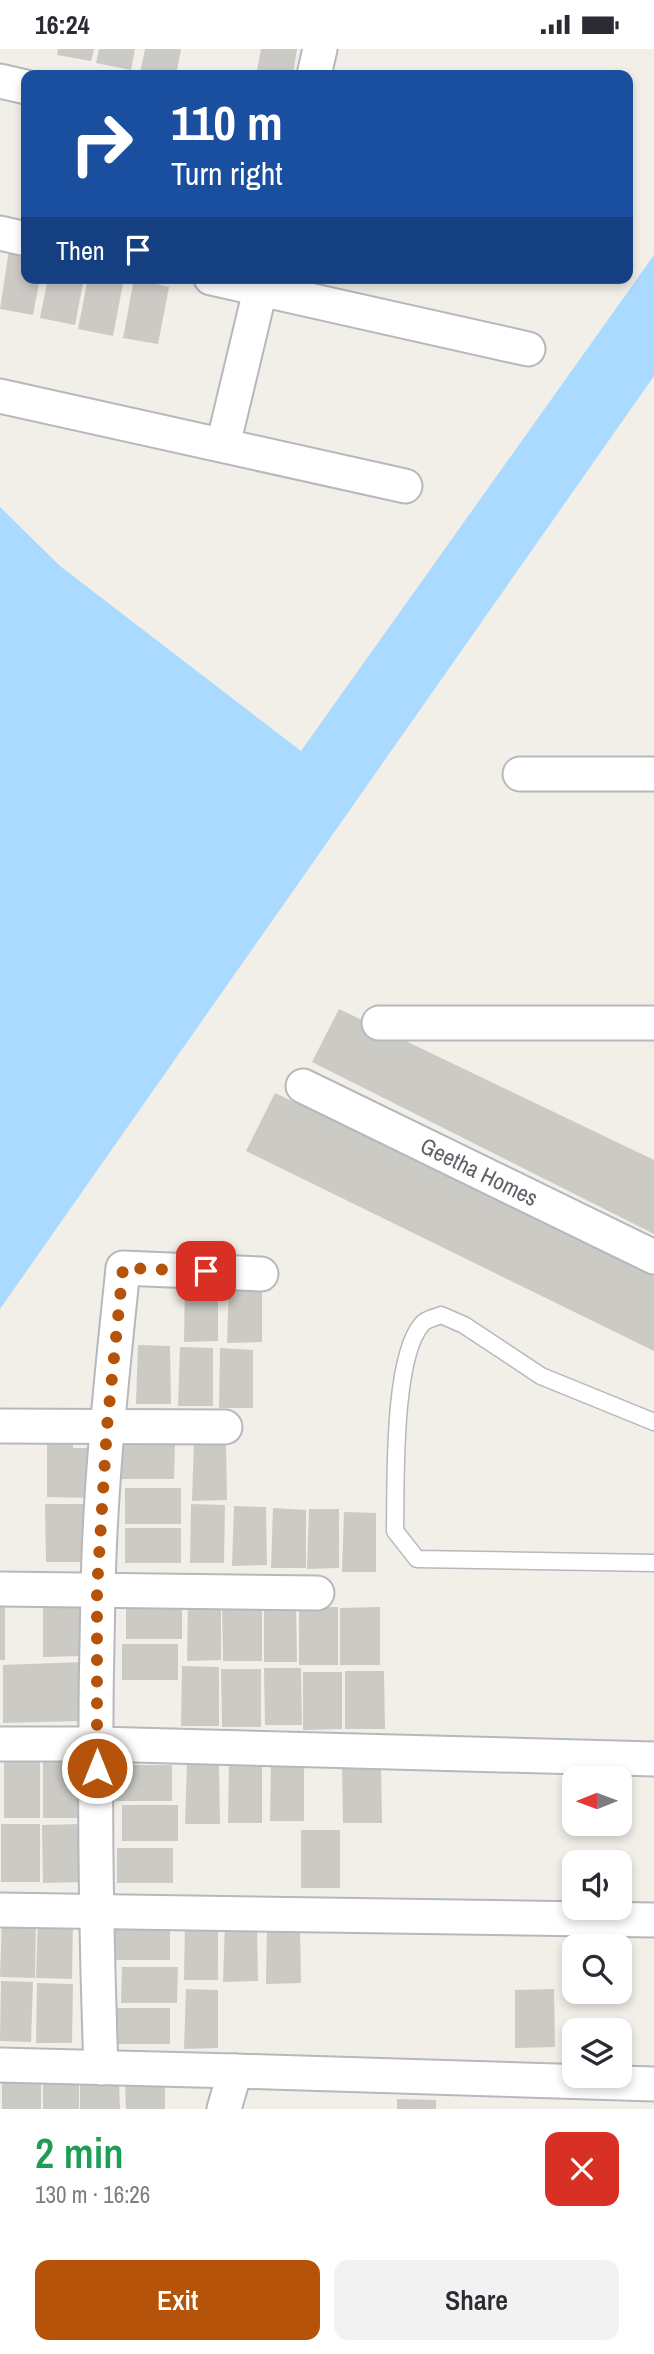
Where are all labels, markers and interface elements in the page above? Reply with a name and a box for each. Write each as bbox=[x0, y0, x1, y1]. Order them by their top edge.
text: 16:24 bbox=[35, 7, 90, 42]
text: 110 m bbox=[171, 89, 283, 155]
icon: right bbox=[56, 98, 147, 189]
text: Turn right bbox=[171, 152, 283, 195]
icon: arrive bbox=[119, 231, 157, 269]
text: Then bbox=[56, 233, 105, 268]
street label: Geetha Homes bbox=[416, 1130, 543, 1213]
pin bbox=[176, 1241, 236, 1301]
icon: arrive bbox=[187, 1252, 225, 1290]
position arrow bbox=[60, 1731, 134, 1805]
north arrow bbox=[562, 1766, 632, 1836]
map controls bbox=[562, 1766, 632, 2088]
button: sound bbox=[562, 1850, 632, 1920]
button: search bbox=[562, 1934, 632, 2004]
button: layers bbox=[562, 2018, 632, 2088]
text: 2 min bbox=[35, 2125, 124, 2181]
button: close bbox=[545, 2132, 619, 2206]
text: 130 m · 16:26 bbox=[35, 2179, 150, 2210]
button: Exit bbox=[35, 2260, 320, 2340]
button: Share bbox=[334, 2260, 619, 2340]

